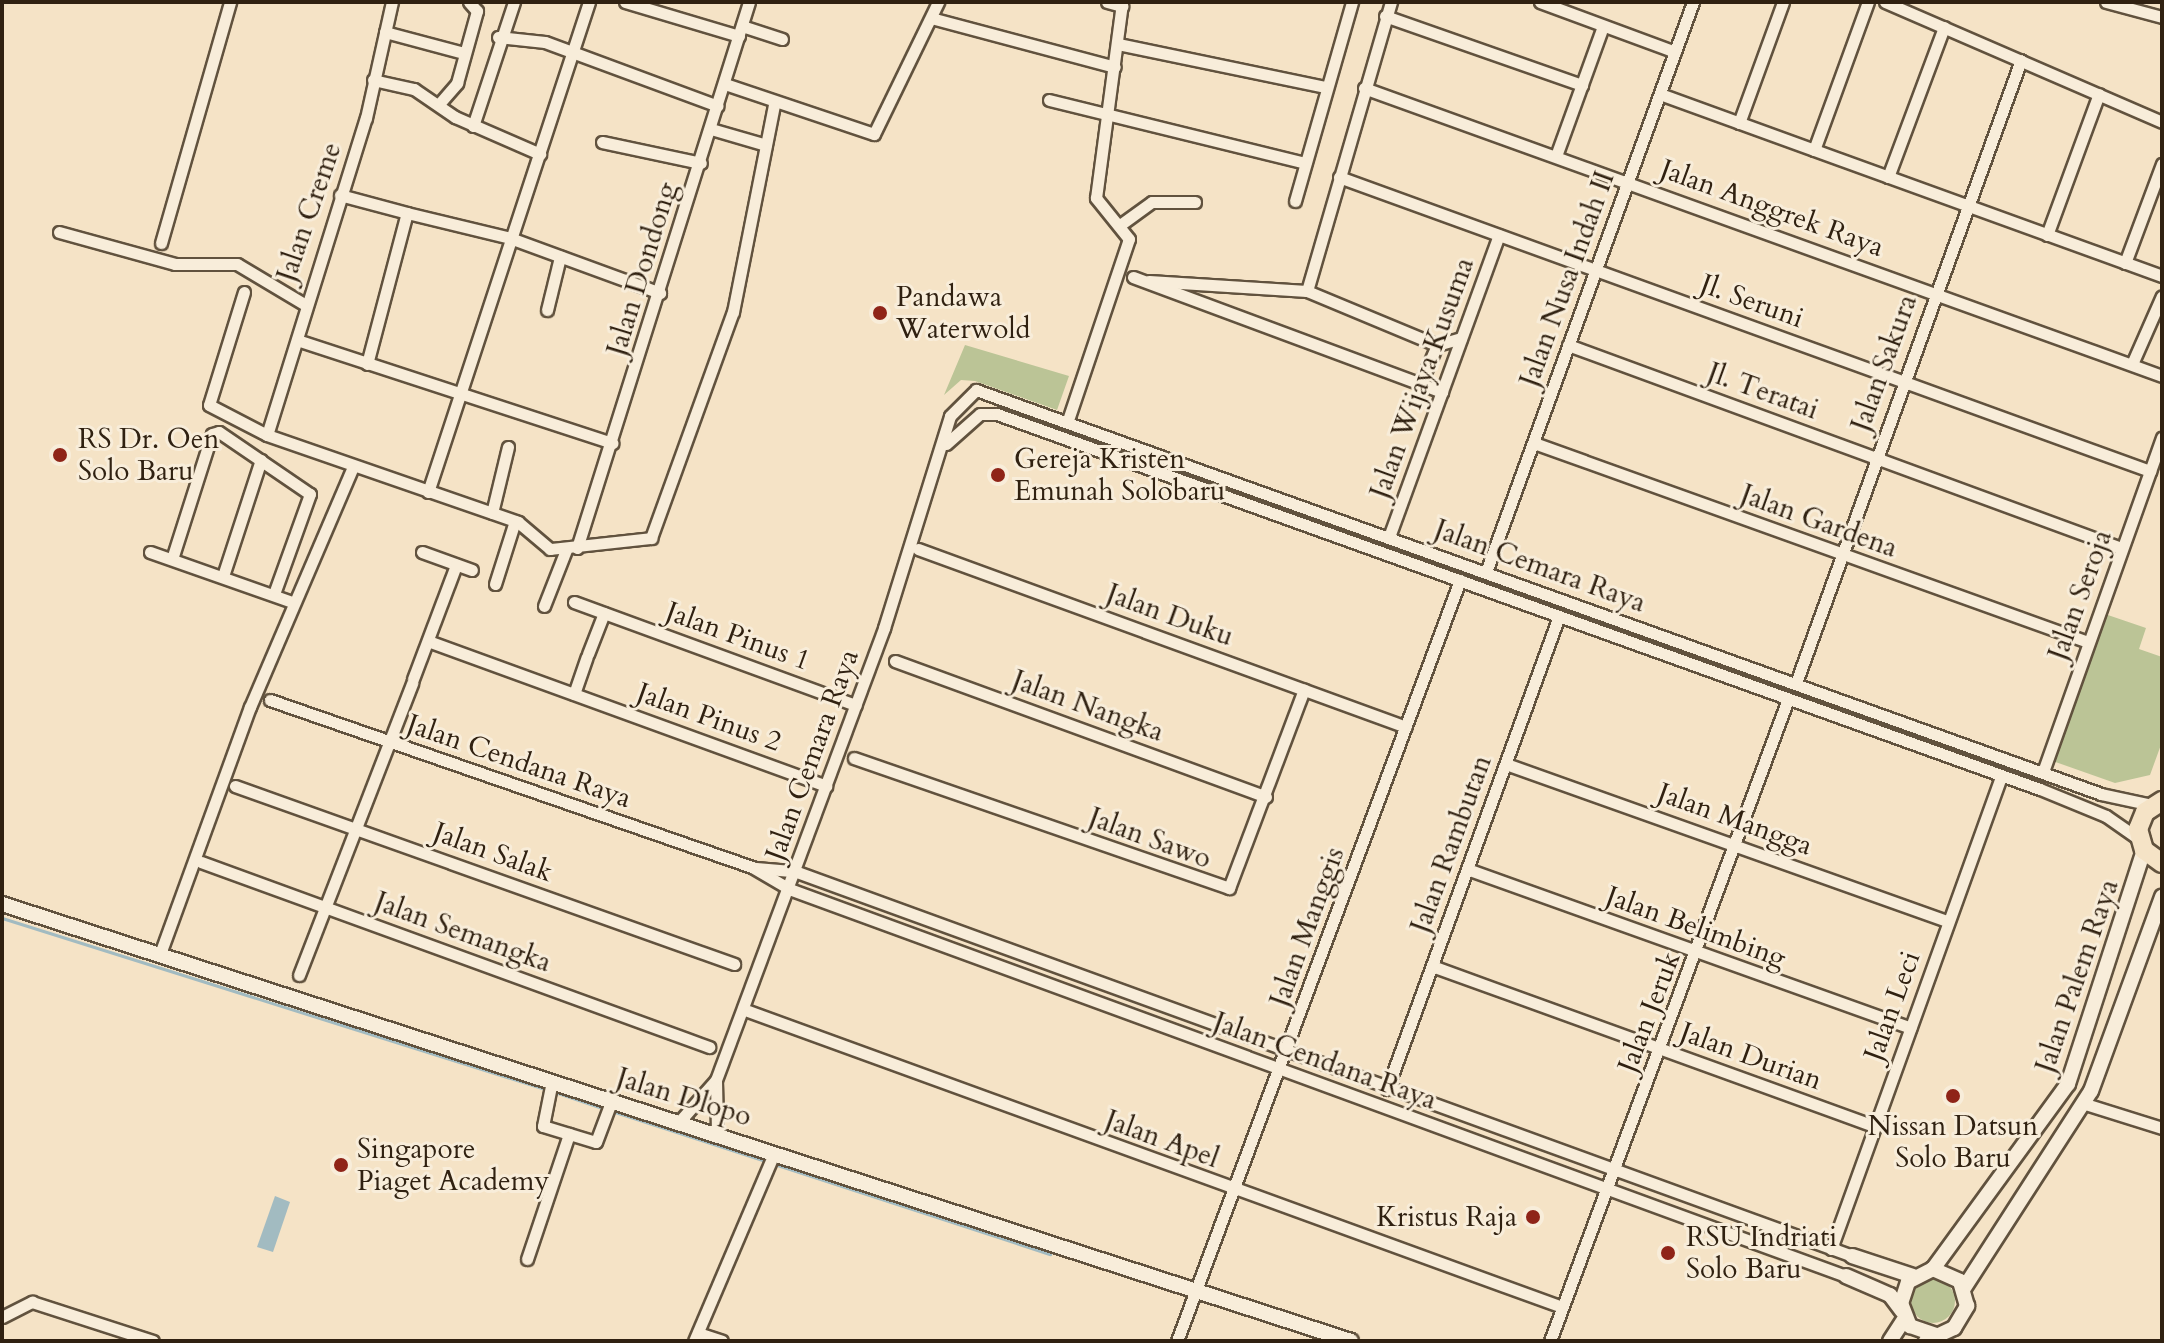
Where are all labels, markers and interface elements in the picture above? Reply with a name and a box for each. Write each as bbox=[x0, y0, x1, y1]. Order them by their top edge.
street label: Jalan Creme bbox=[270, 138, 348, 286]
street label: Jalan Anggrek Raya bbox=[1656, 152, 1888, 264]
street label: Jalan Nusa Indah II bbox=[1512, 167, 1622, 391]
street label: Jalan Dondong bbox=[600, 178, 684, 360]
street label: Jalan Wijaya Kusuma bbox=[1363, 253, 1481, 503]
street label: Jl. Seruni bbox=[1696, 267, 1808, 335]
place label: Pandawa Waterwold bbox=[896, 280, 1030, 346]
street label: Jalan Sakura bbox=[1844, 290, 1924, 436]
marker: Pandawa Waterwold bbox=[871, 304, 889, 322]
street label: Jl. Teratai bbox=[1703, 355, 1823, 427]
place label: RS Dr. Oen Solo Baru bbox=[78, 422, 219, 488]
place label: Gereja Kristen Emunah Solobaru bbox=[1014, 442, 1225, 508]
marker: RS Dr. Oen Solo Baru bbox=[49, 444, 71, 466]
marker: Gereja Kristen Emunah Solobaru bbox=[989, 466, 1007, 484]
street label: Jalan Gardena bbox=[1736, 477, 1902, 565]
street label: Jalan Cemara Raya bbox=[1430, 512, 1650, 620]
street label: Jalan Seroja bbox=[2041, 525, 2119, 665]
street label: Jalan Duku bbox=[1102, 577, 1238, 653]
street label: Jalan Pinus 1 bbox=[661, 594, 815, 678]
street label: Jalan Cemara Raya bbox=[758, 645, 866, 865]
street label: Jalan Nangka bbox=[1008, 663, 1168, 749]
street label: Jalan Pinus 2 bbox=[632, 675, 786, 759]
street label: Jalan Cendana Raya bbox=[402, 707, 636, 815]
street label: Jalan Rambutan bbox=[1403, 751, 1499, 937]
street label: Jalan Mangga bbox=[1653, 775, 1817, 863]
street label: Jalan Sawo bbox=[1084, 800, 1216, 876]
street label: Jalan Salak bbox=[429, 815, 557, 889]
street label: Jalan Manggis bbox=[1263, 843, 1351, 1011]
street label: Jalan Palem Raya bbox=[2028, 875, 2126, 1077]
street label: Jalan Belimbing bbox=[1601, 879, 1791, 975]
street label: Jalan Semangka bbox=[370, 885, 556, 979]
street label: Jalan Leci bbox=[1857, 946, 1927, 1066]
street label: Jalan Jeruk bbox=[1611, 947, 1687, 1077]
street label: Jalan Cendana Raya bbox=[1209, 1005, 1441, 1117]
street label: Jalan Durian bbox=[1676, 1015, 1826, 1097]
street label: Jalan Dlopo bbox=[612, 1061, 756, 1133]
marker: Nissan Datsun Solo Baru bbox=[1944, 1087, 1962, 1105]
street label: Jalan Apel bbox=[1100, 1103, 1224, 1175]
place label: Nissan Datsun Solo Baru bbox=[1868, 1109, 2038, 1175]
place label: Singapore Piaget Academy bbox=[357, 1132, 549, 1198]
marker: Singapore Piaget Academy bbox=[332, 1156, 350, 1174]
place label: Kristus Raja bbox=[1376, 1200, 1517, 1234]
marker: Kristus Raja bbox=[1524, 1208, 1542, 1226]
place label: RSU Indriati Solo Baru bbox=[1686, 1220, 1837, 1286]
marker: RSU Indriati Solo Baru bbox=[1657, 1242, 1679, 1264]

